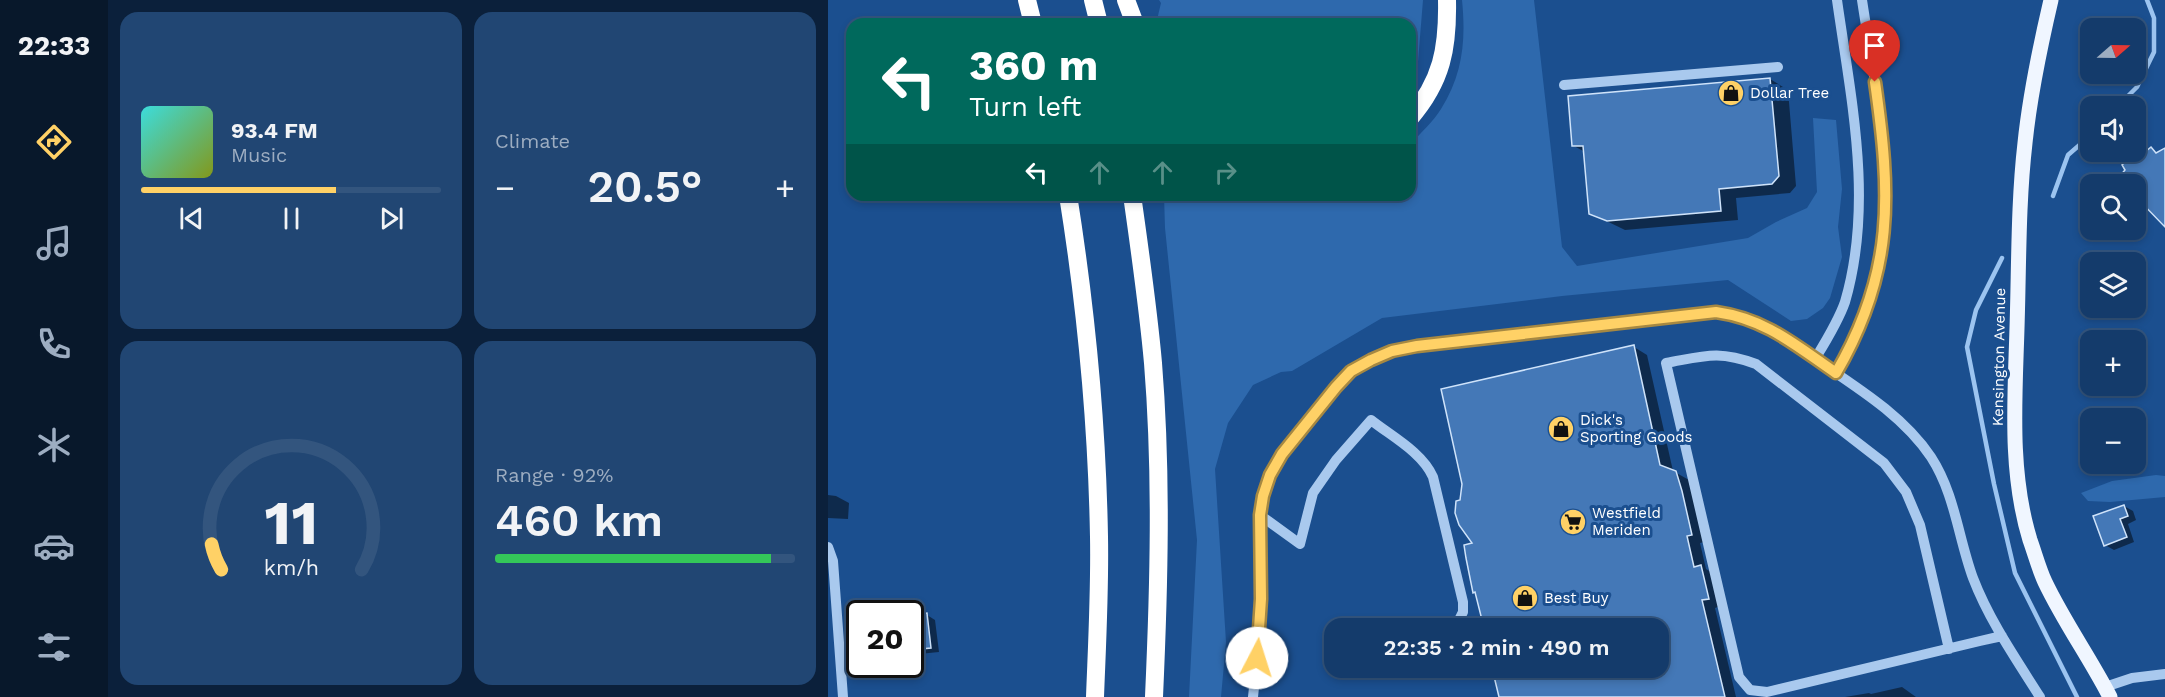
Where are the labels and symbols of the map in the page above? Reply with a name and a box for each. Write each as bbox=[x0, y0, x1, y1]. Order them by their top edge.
north arrow bbox=[2080, 18, 2146, 84]
pin bbox=[1849, 20, 1900, 82]
shop icon: Dollar Tree bbox=[1716, 78, 1746, 108]
place label: Dollar Tree bbox=[1750, 84, 1829, 102]
street label: Kensington Avenue bbox=[1989, 288, 2009, 426]
place label: Dick's Sporting Goods bbox=[1580, 411, 1693, 446]
shop icon: Dick's Sporting Goods bbox=[1546, 414, 1576, 444]
place label: Westfield Meriden bbox=[1592, 504, 1661, 539]
supermarket icon: Westfield Meriden bbox=[1558, 507, 1588, 537]
shop icon: Best Buy bbox=[1510, 583, 1540, 613]
place label: Best Buy bbox=[1544, 589, 1609, 607]
speed limit sign: 20 bbox=[846, 600, 924, 678]
position arrow bbox=[1225, 626, 1289, 690]

